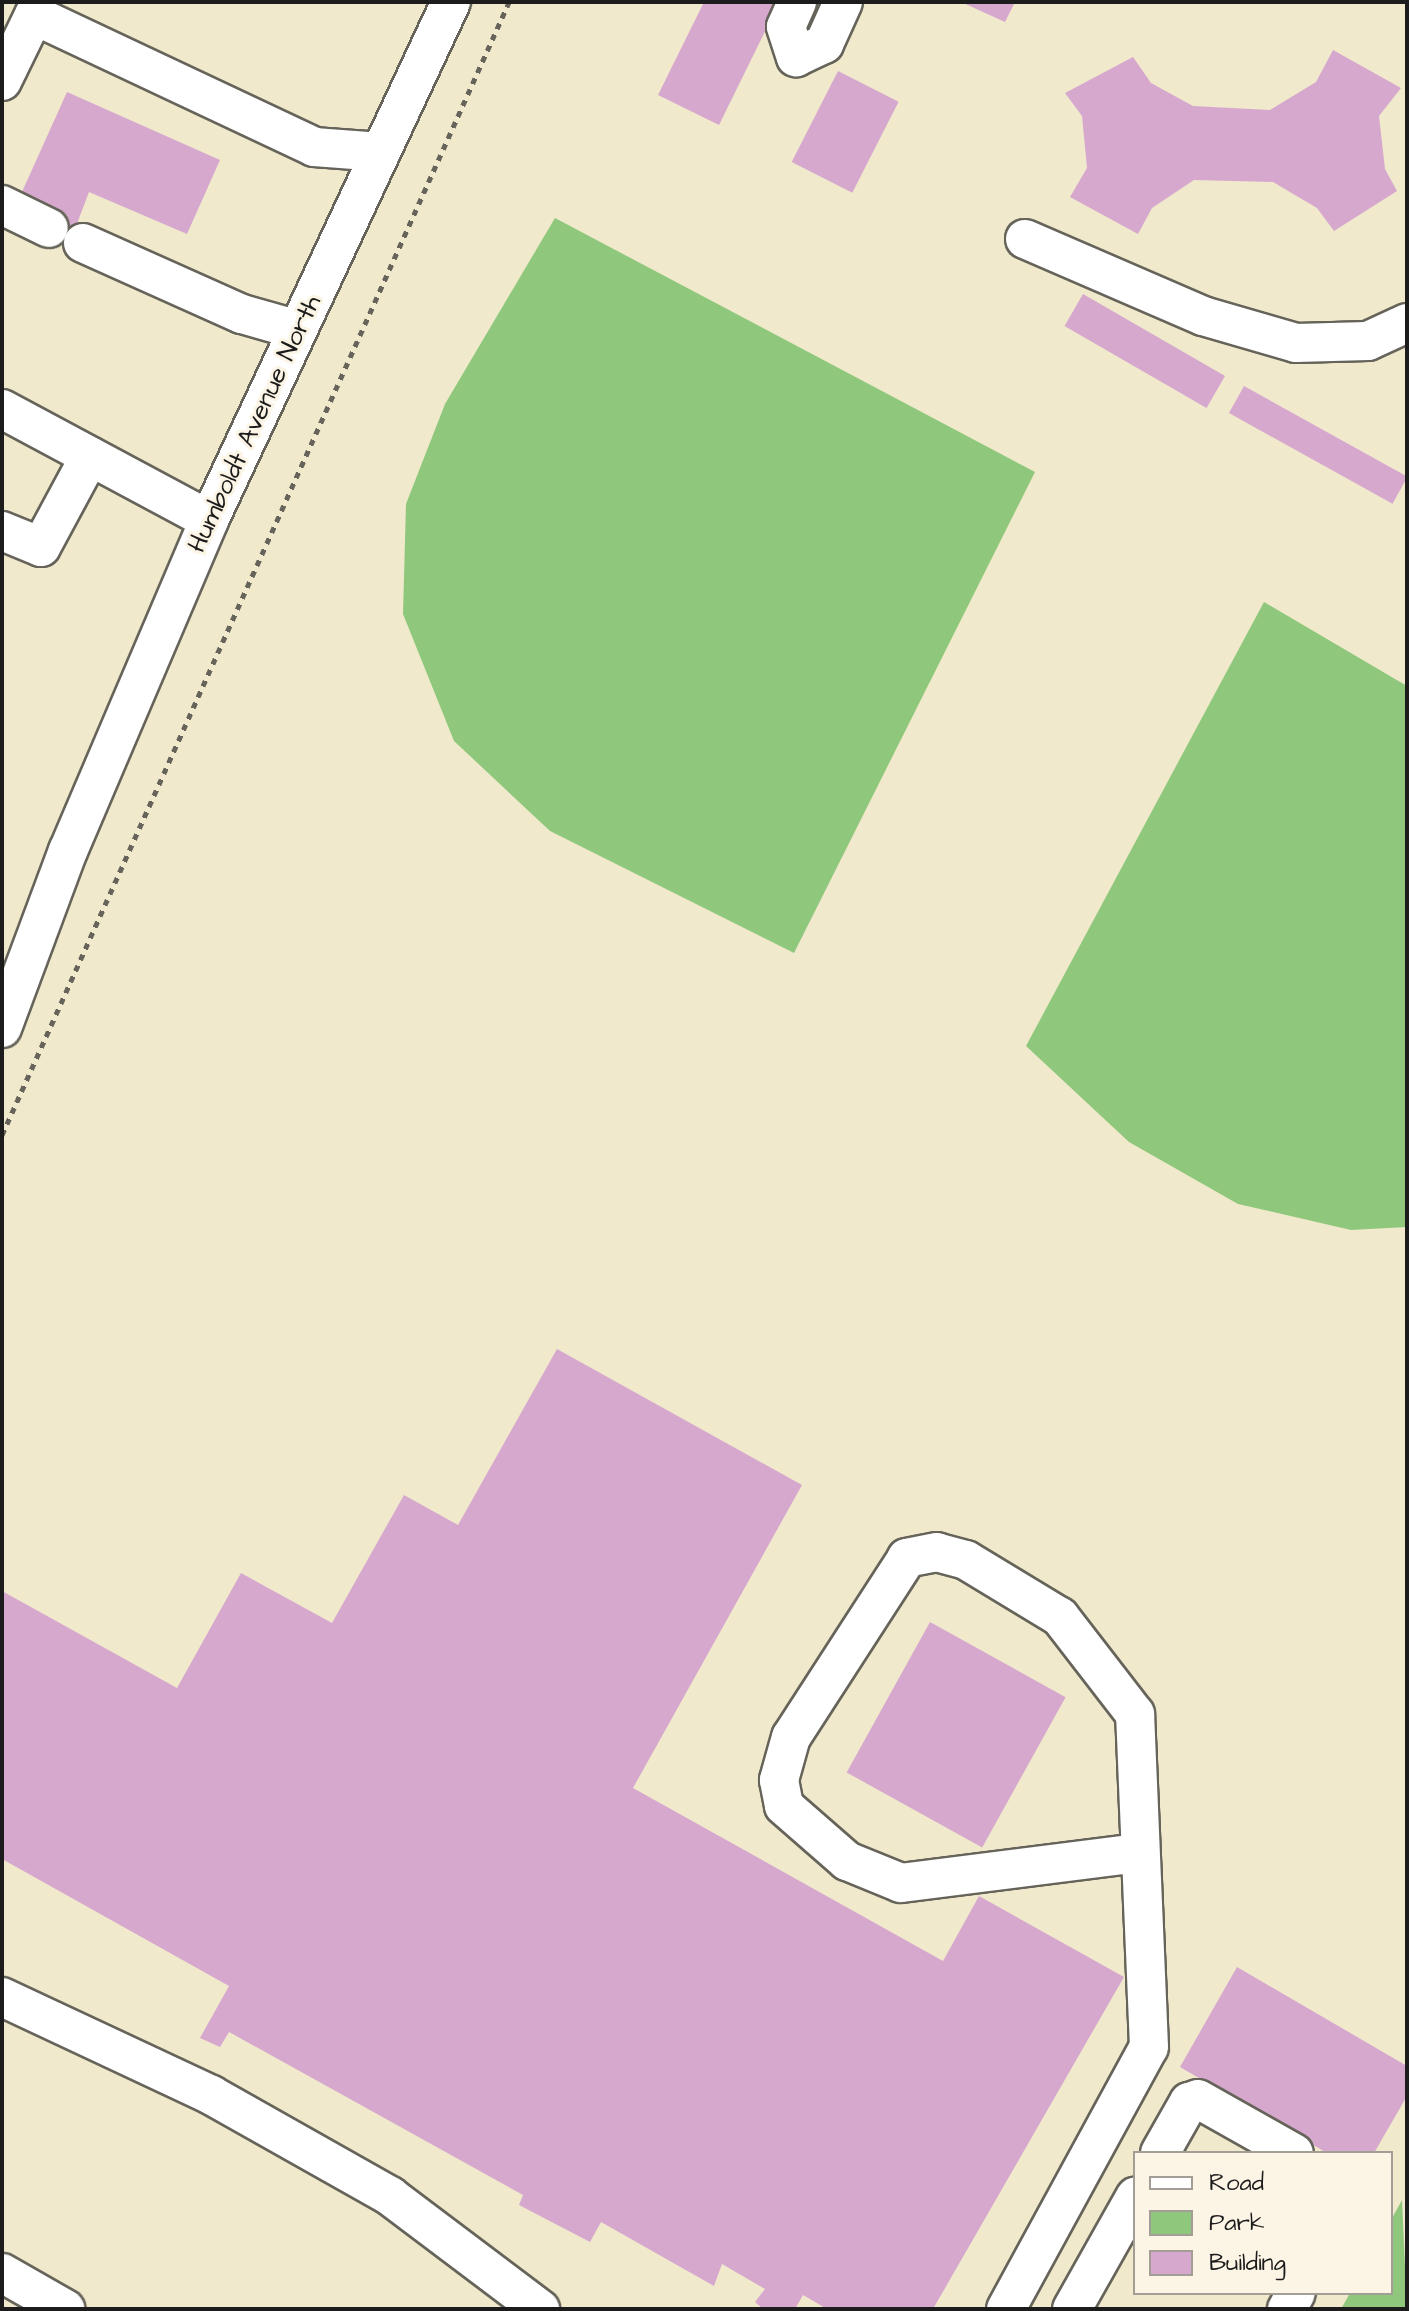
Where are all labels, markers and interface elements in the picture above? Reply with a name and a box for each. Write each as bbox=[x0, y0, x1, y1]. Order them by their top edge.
street label: Humboldt Avenue North bbox=[182, 290, 328, 558]
legend bbox=[1133, 2151, 1393, 2295]
text: Road bbox=[1209, 2166, 1264, 2200]
text: Park bbox=[1209, 2206, 1265, 2240]
text: Building bbox=[1209, 2246, 1286, 2280]

